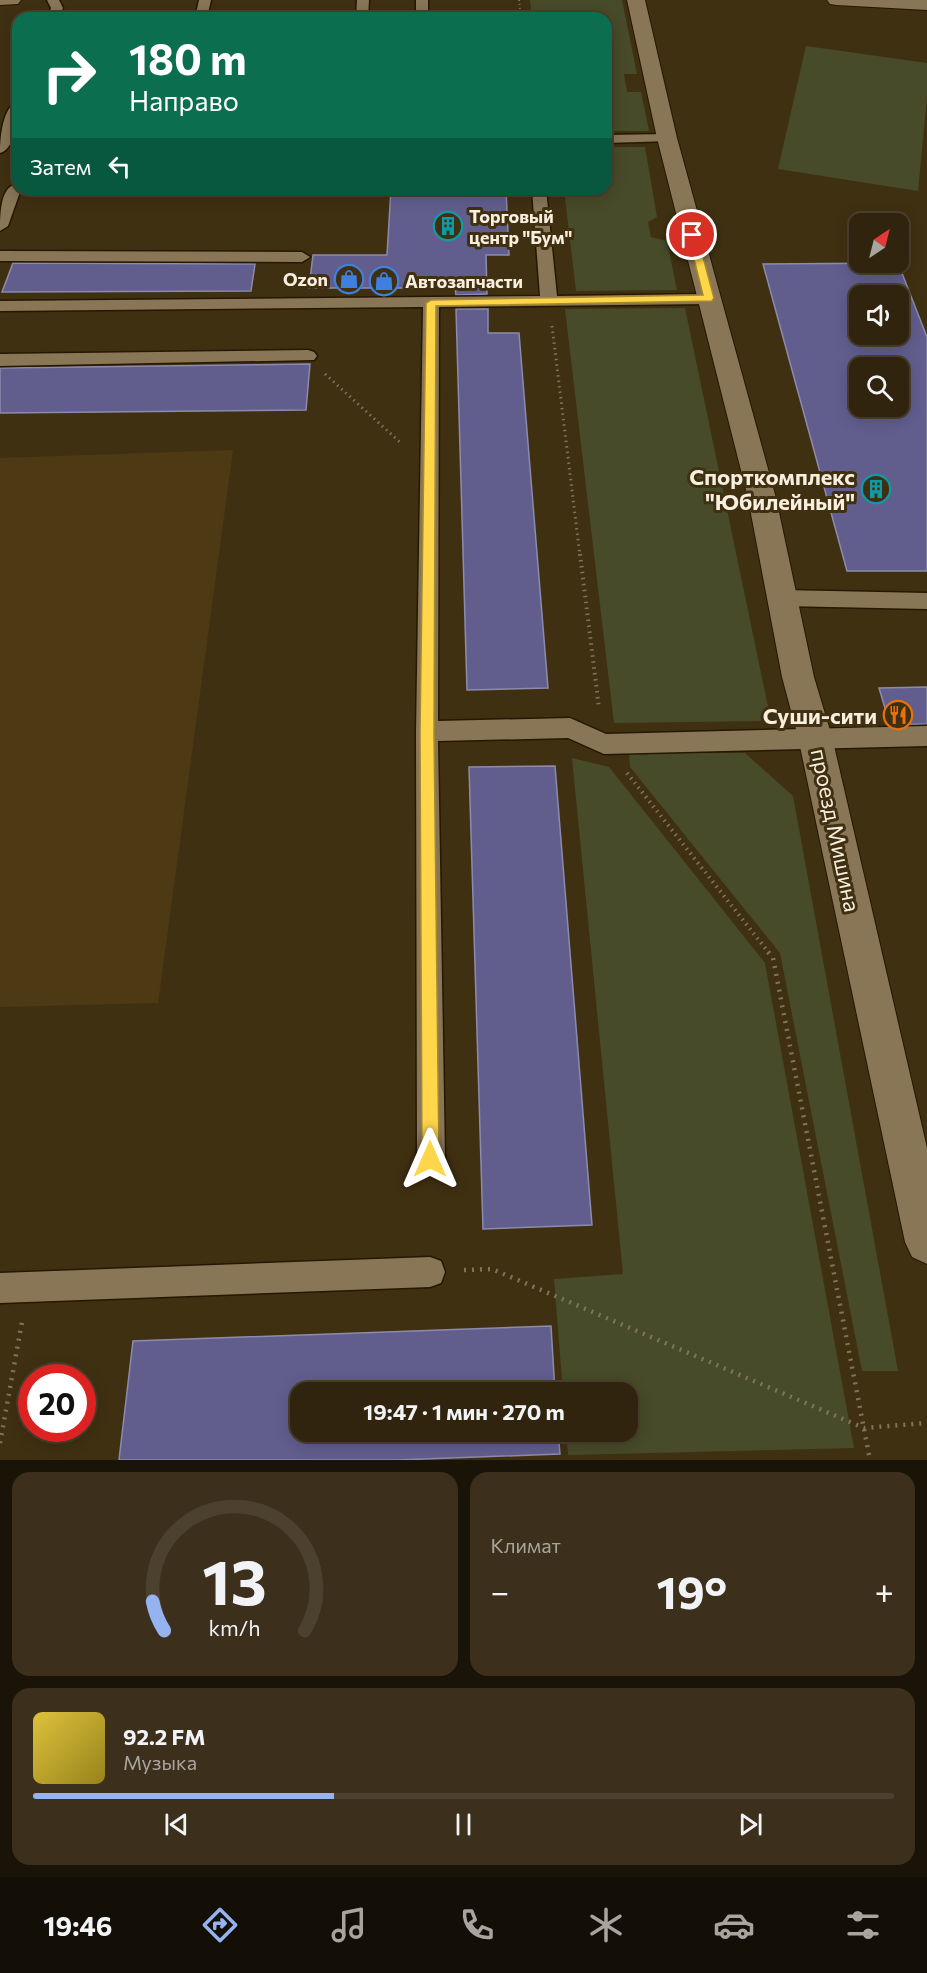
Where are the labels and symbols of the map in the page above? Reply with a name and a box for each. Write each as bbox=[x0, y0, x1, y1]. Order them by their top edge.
place label: Торговый центр "Бум" bbox=[469, 205, 573, 248]
pin bbox=[666, 209, 717, 260]
building icon: Торговый центр "Бум" bbox=[432, 210, 464, 242]
north arrow bbox=[849, 213, 909, 273]
shop icon: Ozon bbox=[333, 263, 365, 295]
shop icon: Автозапчасти bbox=[368, 265, 400, 297]
place label: Ozon bbox=[283, 268, 328, 290]
place label: Автозапчасти bbox=[405, 270, 523, 292]
place label: Спорткомплекс "Юбилейный" bbox=[689, 463, 855, 515]
building icon: Спорткомплекс "Юбилейный" bbox=[860, 473, 892, 505]
restaurant icon: Суши-сити bbox=[882, 699, 914, 731]
place label: Суши-сити bbox=[763, 702, 877, 729]
street label: проезд Мишина bbox=[805, 746, 867, 914]
position arrow bbox=[398, 1127, 462, 1191]
speed limit sign: 20 bbox=[18, 1364, 96, 1442]

